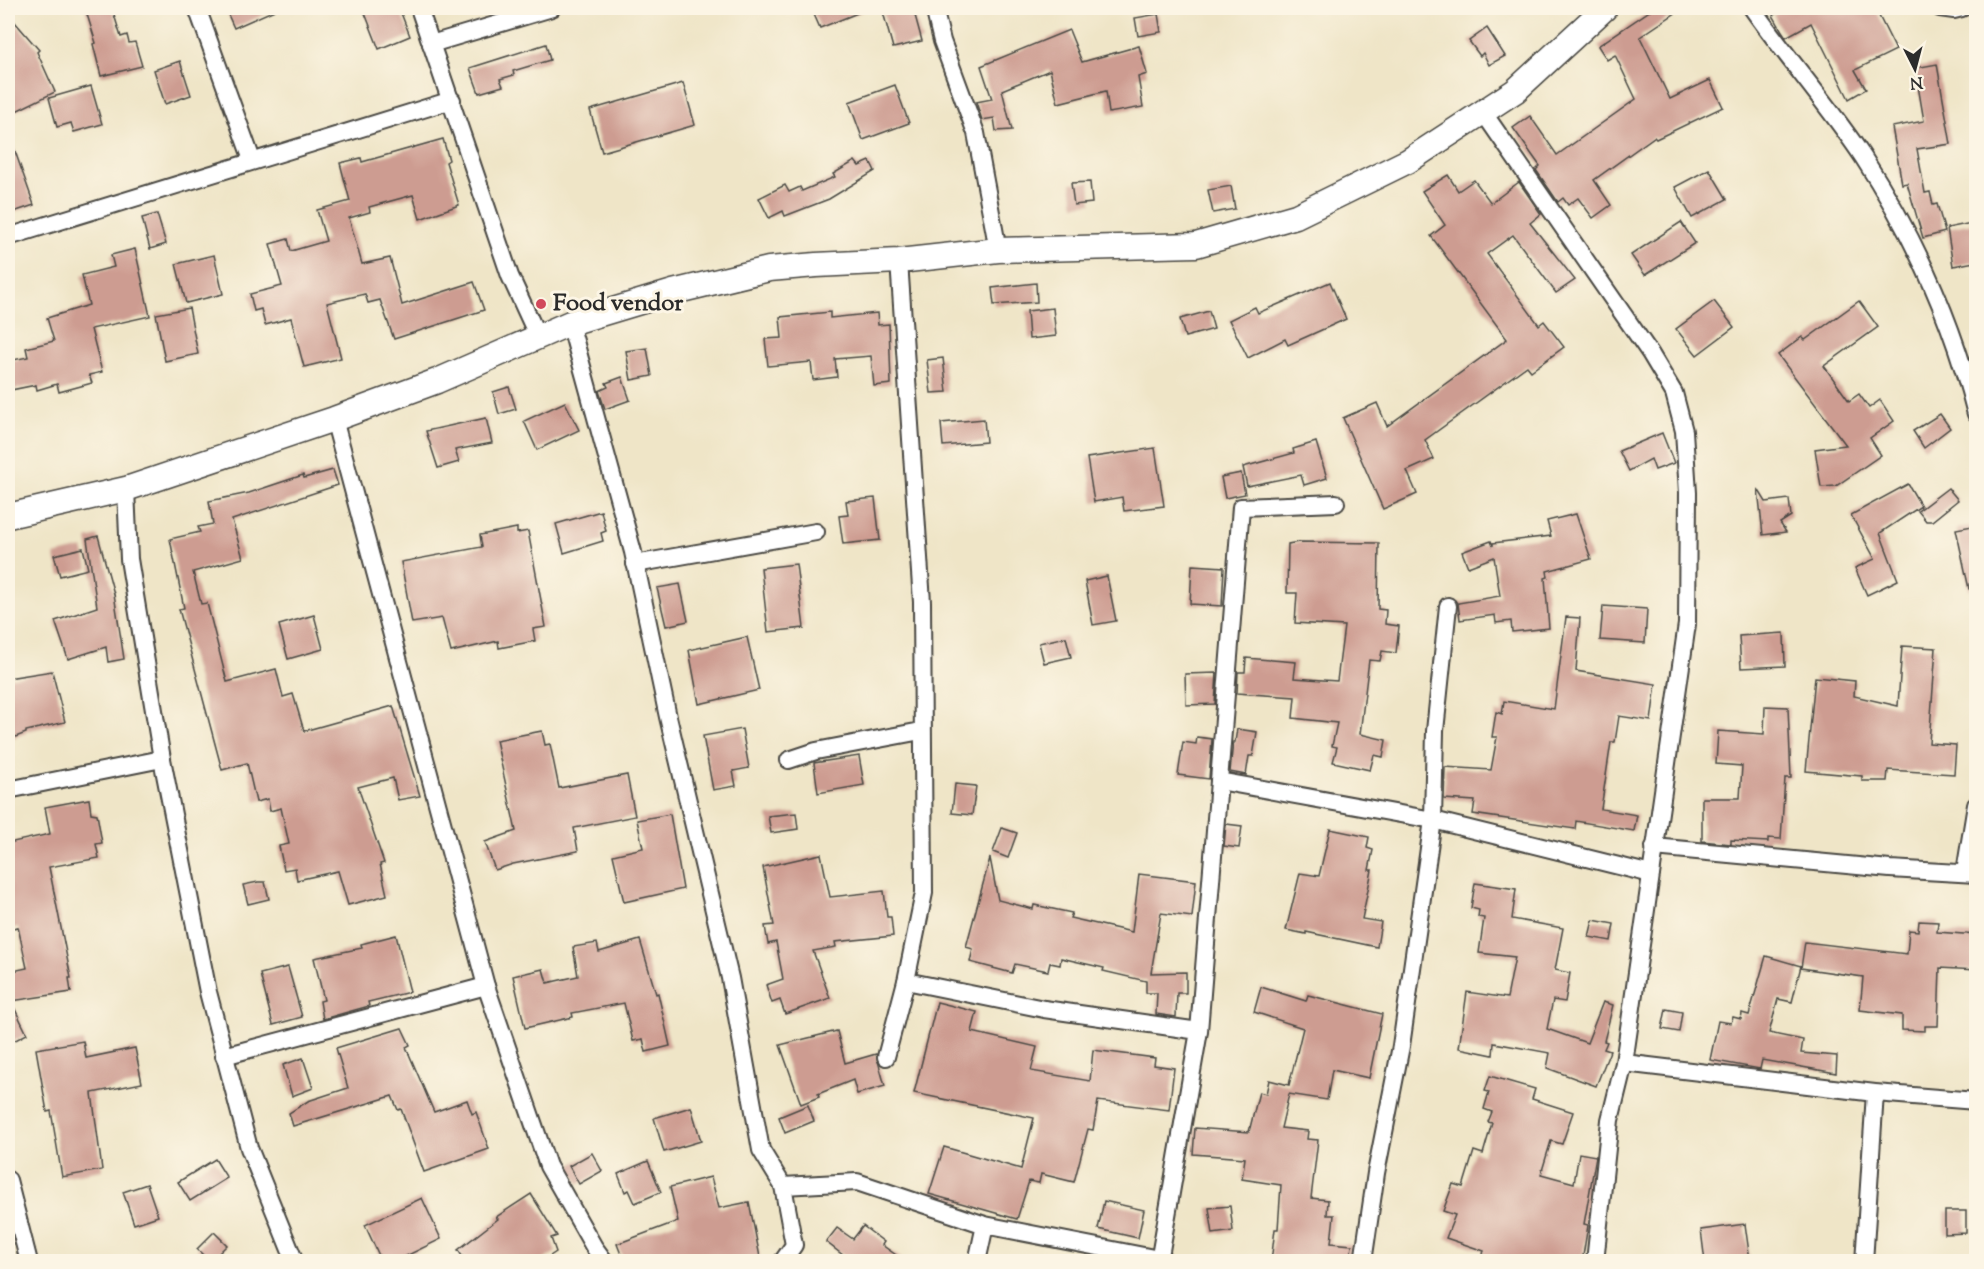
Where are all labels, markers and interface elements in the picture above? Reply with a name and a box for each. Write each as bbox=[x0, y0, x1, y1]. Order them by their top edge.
north arrow bbox=[1885, 39, 1945, 99]
text: N bbox=[1909, 69, 1924, 94]
place label: Food vendor bbox=[553, 287, 684, 321]
marker: Food vendor bbox=[534, 297, 548, 311]

